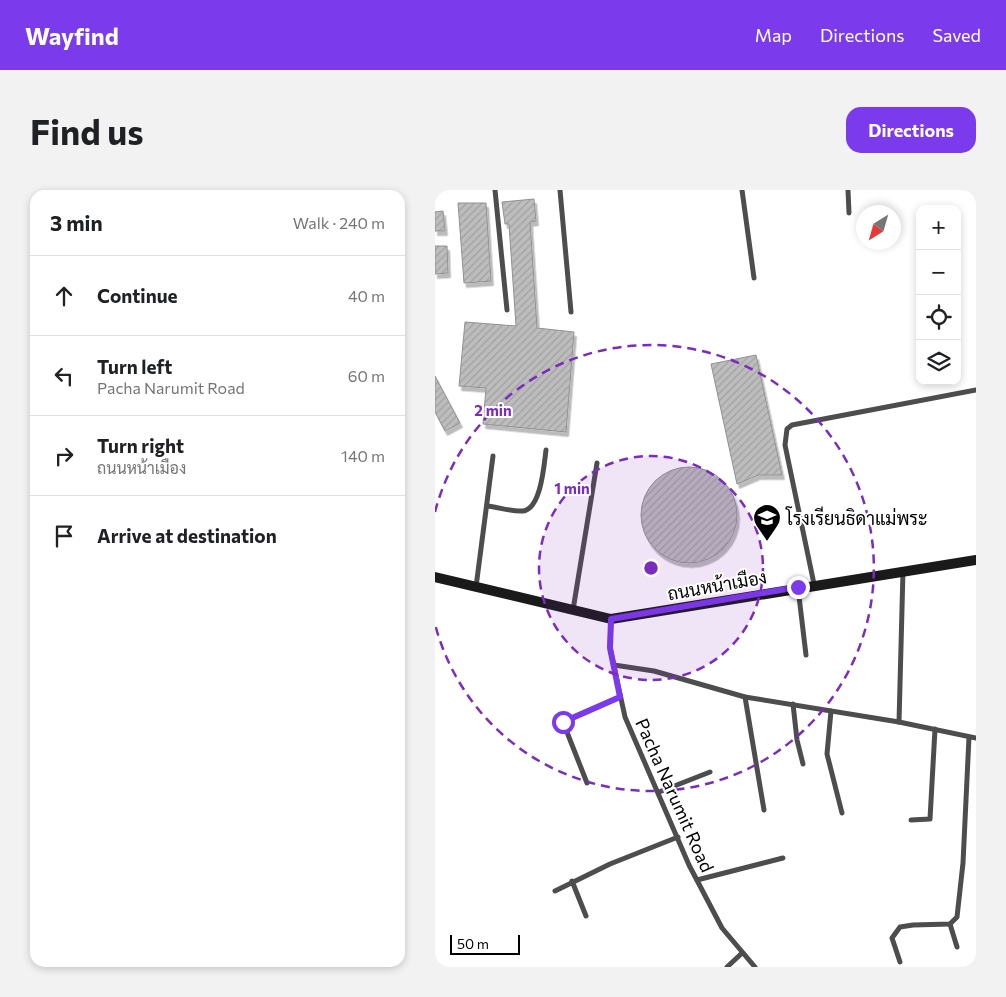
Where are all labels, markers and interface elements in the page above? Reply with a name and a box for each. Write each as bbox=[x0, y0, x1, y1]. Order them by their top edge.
text: Wayfind bbox=[25, 21, 119, 50]
text: Map bbox=[755, 24, 792, 46]
text: Directions bbox=[820, 24, 904, 46]
text: Saved bbox=[932, 24, 981, 46]
button: Directions bbox=[846, 107, 976, 153]
text: Find us bbox=[30, 109, 144, 152]
north arrow bbox=[856, 205, 901, 250]
map controls bbox=[916, 205, 961, 385]
button: + bbox=[916, 205, 961, 250]
text: 3 min bbox=[50, 210, 103, 235]
text: Walk · 240 m bbox=[293, 213, 385, 232]
button: − bbox=[916, 250, 961, 295]
icon: ahead bbox=[50, 282, 78, 310]
text: Continue bbox=[97, 284, 177, 307]
text: 40 m bbox=[348, 286, 385, 305]
button: locate bbox=[916, 295, 961, 340]
button: layers bbox=[916, 340, 961, 385]
text: Turn left bbox=[97, 355, 172, 378]
icon: left bbox=[50, 362, 78, 390]
text: 60 m bbox=[348, 366, 385, 385]
text: Pacha Narumit Road bbox=[97, 378, 245, 397]
text: 2 min bbox=[474, 401, 512, 419]
text: Turn right bbox=[97, 434, 184, 457]
icon: right bbox=[50, 442, 78, 470]
text: 140 m bbox=[341, 446, 385, 465]
text: ถนนหน้าเมือง bbox=[97, 458, 186, 477]
text: 1 min bbox=[554, 479, 590, 497]
school or university icon: โรงเรียนธิดาแม่พระ bbox=[752, 503, 782, 542]
place label: โรงเรียนธิดาแม่พระ bbox=[785, 506, 928, 529]
icon: arrive bbox=[50, 522, 78, 550]
text: Arrive at destination bbox=[97, 524, 277, 547]
centre of rings bbox=[642, 559, 660, 577]
street label: ถนนหน้าเมือง bbox=[666, 565, 768, 605]
route end bbox=[787, 576, 810, 599]
route start bbox=[552, 711, 575, 734]
street label: Pacha Narumit Road bbox=[631, 715, 719, 875]
scale bar bbox=[450, 932, 520, 955]
text: 50 m bbox=[457, 935, 489, 952]

